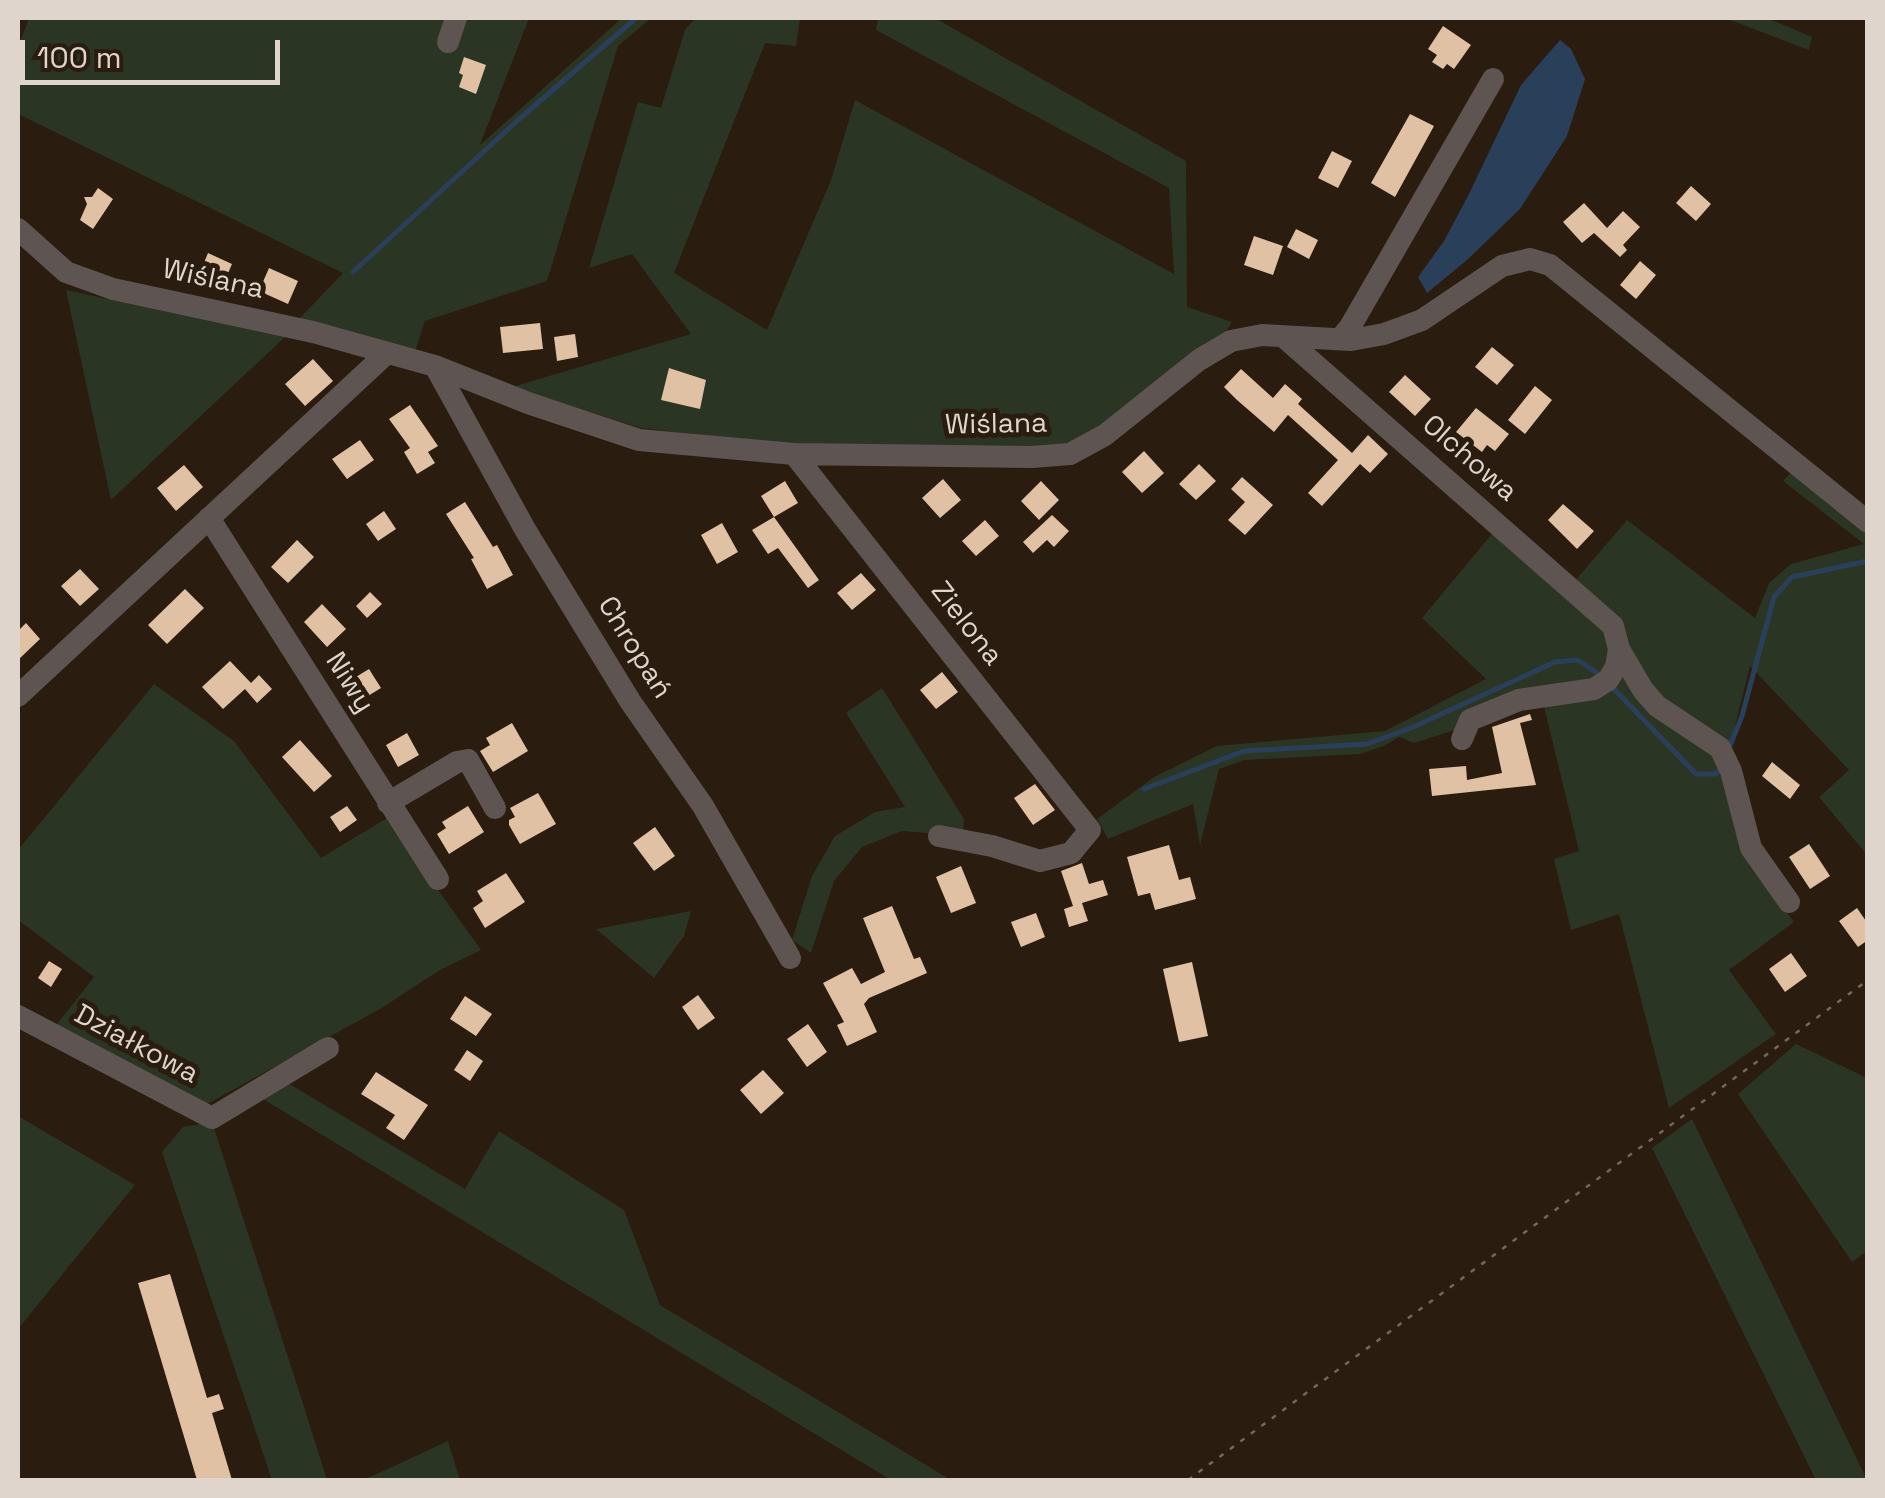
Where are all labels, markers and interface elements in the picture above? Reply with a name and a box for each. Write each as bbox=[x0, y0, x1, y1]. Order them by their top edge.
scale bar bbox=[25, 20, 285, 82]
text: 100 m bbox=[37, 38, 122, 77]
street label: Wiślana bbox=[159, 253, 267, 307]
street label: Wiślana bbox=[945, 407, 1047, 443]
street label: Olchowa bbox=[1415, 409, 1523, 509]
street label: Zielona bbox=[923, 575, 1009, 673]
street label: Chropań bbox=[590, 591, 678, 705]
street label: Niwy bbox=[318, 647, 380, 719]
street label: Działkowa bbox=[68, 998, 204, 1092]

